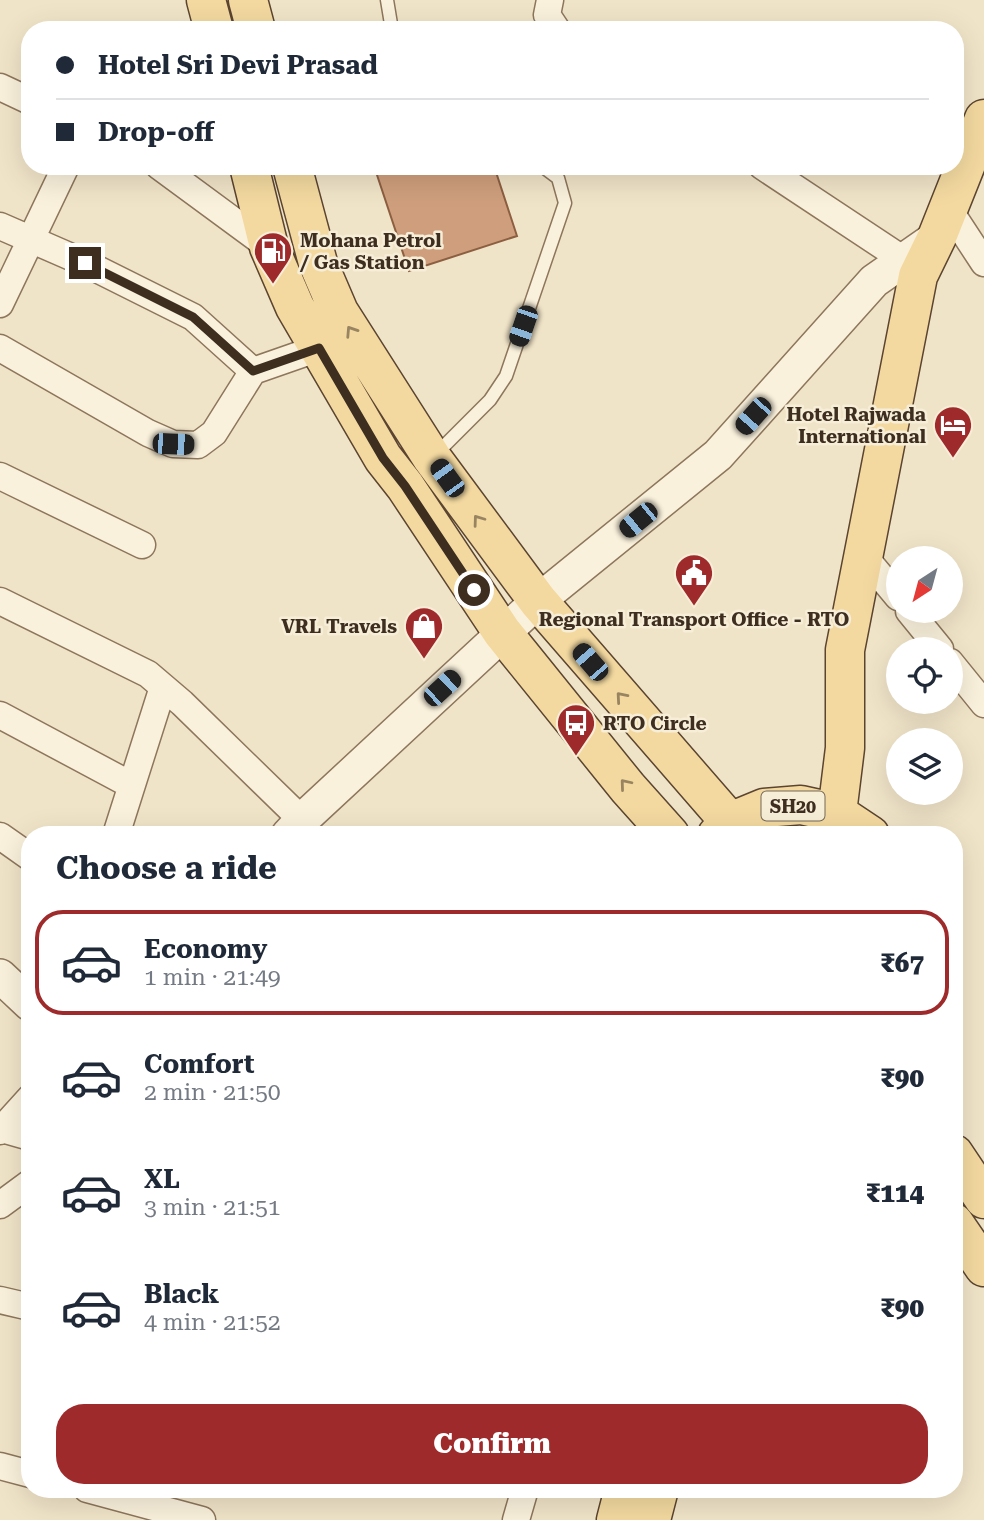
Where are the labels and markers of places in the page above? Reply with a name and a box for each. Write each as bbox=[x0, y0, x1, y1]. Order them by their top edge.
place label: Mohana Petrol / Gas Station bbox=[299, 229, 442, 274]
fuel station icon: Mohana Petrol / Gas Station bbox=[252, 230, 294, 285]
place label: Hotel Rajwada International bbox=[787, 403, 926, 448]
hotel icon: Hotel Rajwada International bbox=[932, 404, 974, 459]
public building icon: Regional Transport Office - RTO bbox=[673, 552, 715, 607]
shop icon: VRL Travels bbox=[403, 605, 445, 660]
place label: Regional Transport Office - RTO bbox=[539, 608, 849, 631]
place label: VRL Travels bbox=[281, 615, 397, 638]
bus stop icon: RTO Circle bbox=[555, 702, 597, 757]
place label: RTO Circle bbox=[603, 712, 707, 735]

